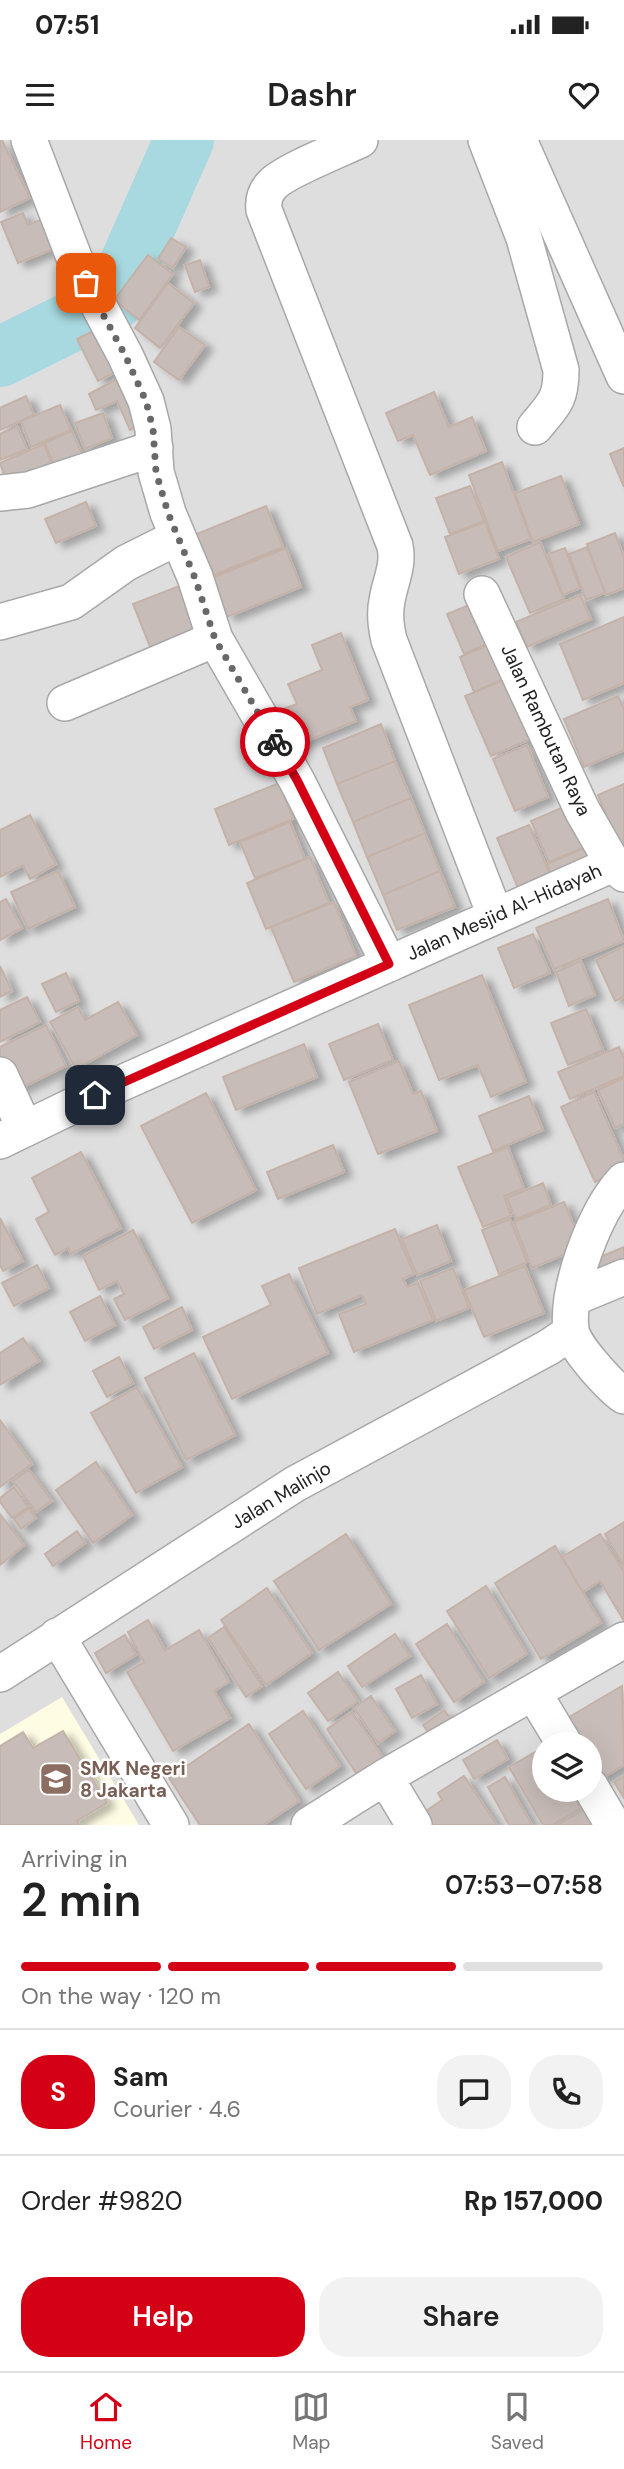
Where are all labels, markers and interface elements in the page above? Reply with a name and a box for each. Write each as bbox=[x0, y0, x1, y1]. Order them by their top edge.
text: 07:51 bbox=[35, 8, 99, 42]
text: Dashr bbox=[267, 74, 357, 116]
icon: menu bbox=[21, 76, 59, 114]
icon: heart bbox=[565, 76, 603, 114]
pin bbox=[56, 253, 116, 313]
icon: bag bbox=[67, 264, 105, 302]
street label: Jalan Rambutan Raya bbox=[495, 640, 597, 820]
courier bbox=[240, 707, 310, 777]
icon: bike bbox=[256, 723, 294, 761]
street label: Jalan Mesjid Al-Hidayah bbox=[403, 858, 605, 966]
pin bbox=[65, 1065, 125, 1125]
icon: home bbox=[76, 1076, 114, 1114]
street label: Jalan Malinjo bbox=[226, 1455, 336, 1535]
map controls bbox=[532, 1732, 602, 1802]
button: layers bbox=[532, 1732, 602, 1802]
place label: SMK Negeri 8 Jakarta bbox=[80, 1756, 186, 1803]
school or university icon: SMK Negeri 8 Jakarta bbox=[37, 1760, 75, 1798]
text: Arriving in bbox=[21, 1844, 127, 1874]
text: 07:53–07:58 bbox=[445, 1868, 603, 1902]
text: 2 min bbox=[21, 1870, 141, 1930]
text: On the way · 120 m bbox=[21, 1981, 221, 2011]
button: chat bbox=[437, 2055, 511, 2129]
button: phone bbox=[529, 2055, 603, 2129]
text: Sam bbox=[113, 2060, 168, 2094]
text: S bbox=[50, 2075, 66, 2109]
text: Courier · 4.6 bbox=[113, 2094, 241, 2124]
text: Order #9820 bbox=[21, 2184, 183, 2218]
text: Rp 157,000 bbox=[464, 2184, 603, 2218]
button: Help bbox=[21, 2277, 305, 2357]
button: Share bbox=[319, 2277, 603, 2357]
tab: Home bbox=[80, 2388, 132, 2455]
tab: Map bbox=[292, 2388, 330, 2455]
tab: Saved bbox=[491, 2388, 544, 2455]

